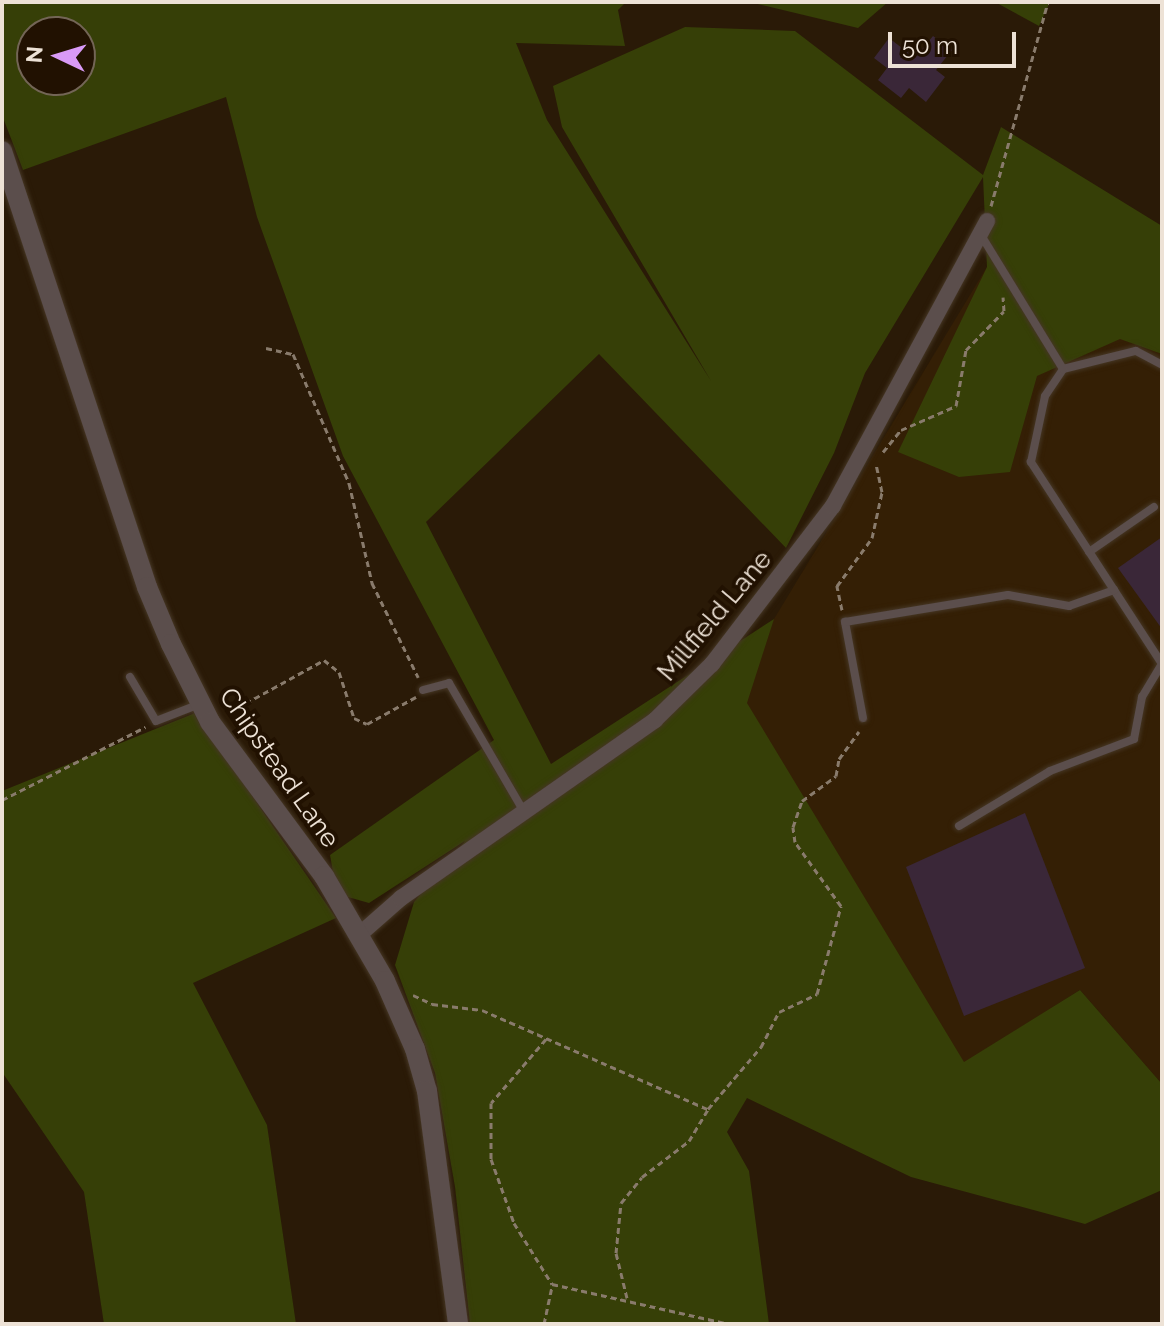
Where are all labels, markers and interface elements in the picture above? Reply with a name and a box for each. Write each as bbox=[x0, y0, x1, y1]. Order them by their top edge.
north arrow bbox=[16, 16, 96, 96]
scale bar bbox=[892, 16, 1020, 66]
text: 50 m bbox=[902, 31, 958, 60]
text: N bbox=[20, 45, 48, 64]
street label: Millfield Lane bbox=[651, 544, 779, 688]
street label: Chipstead Lane bbox=[212, 682, 346, 854]

